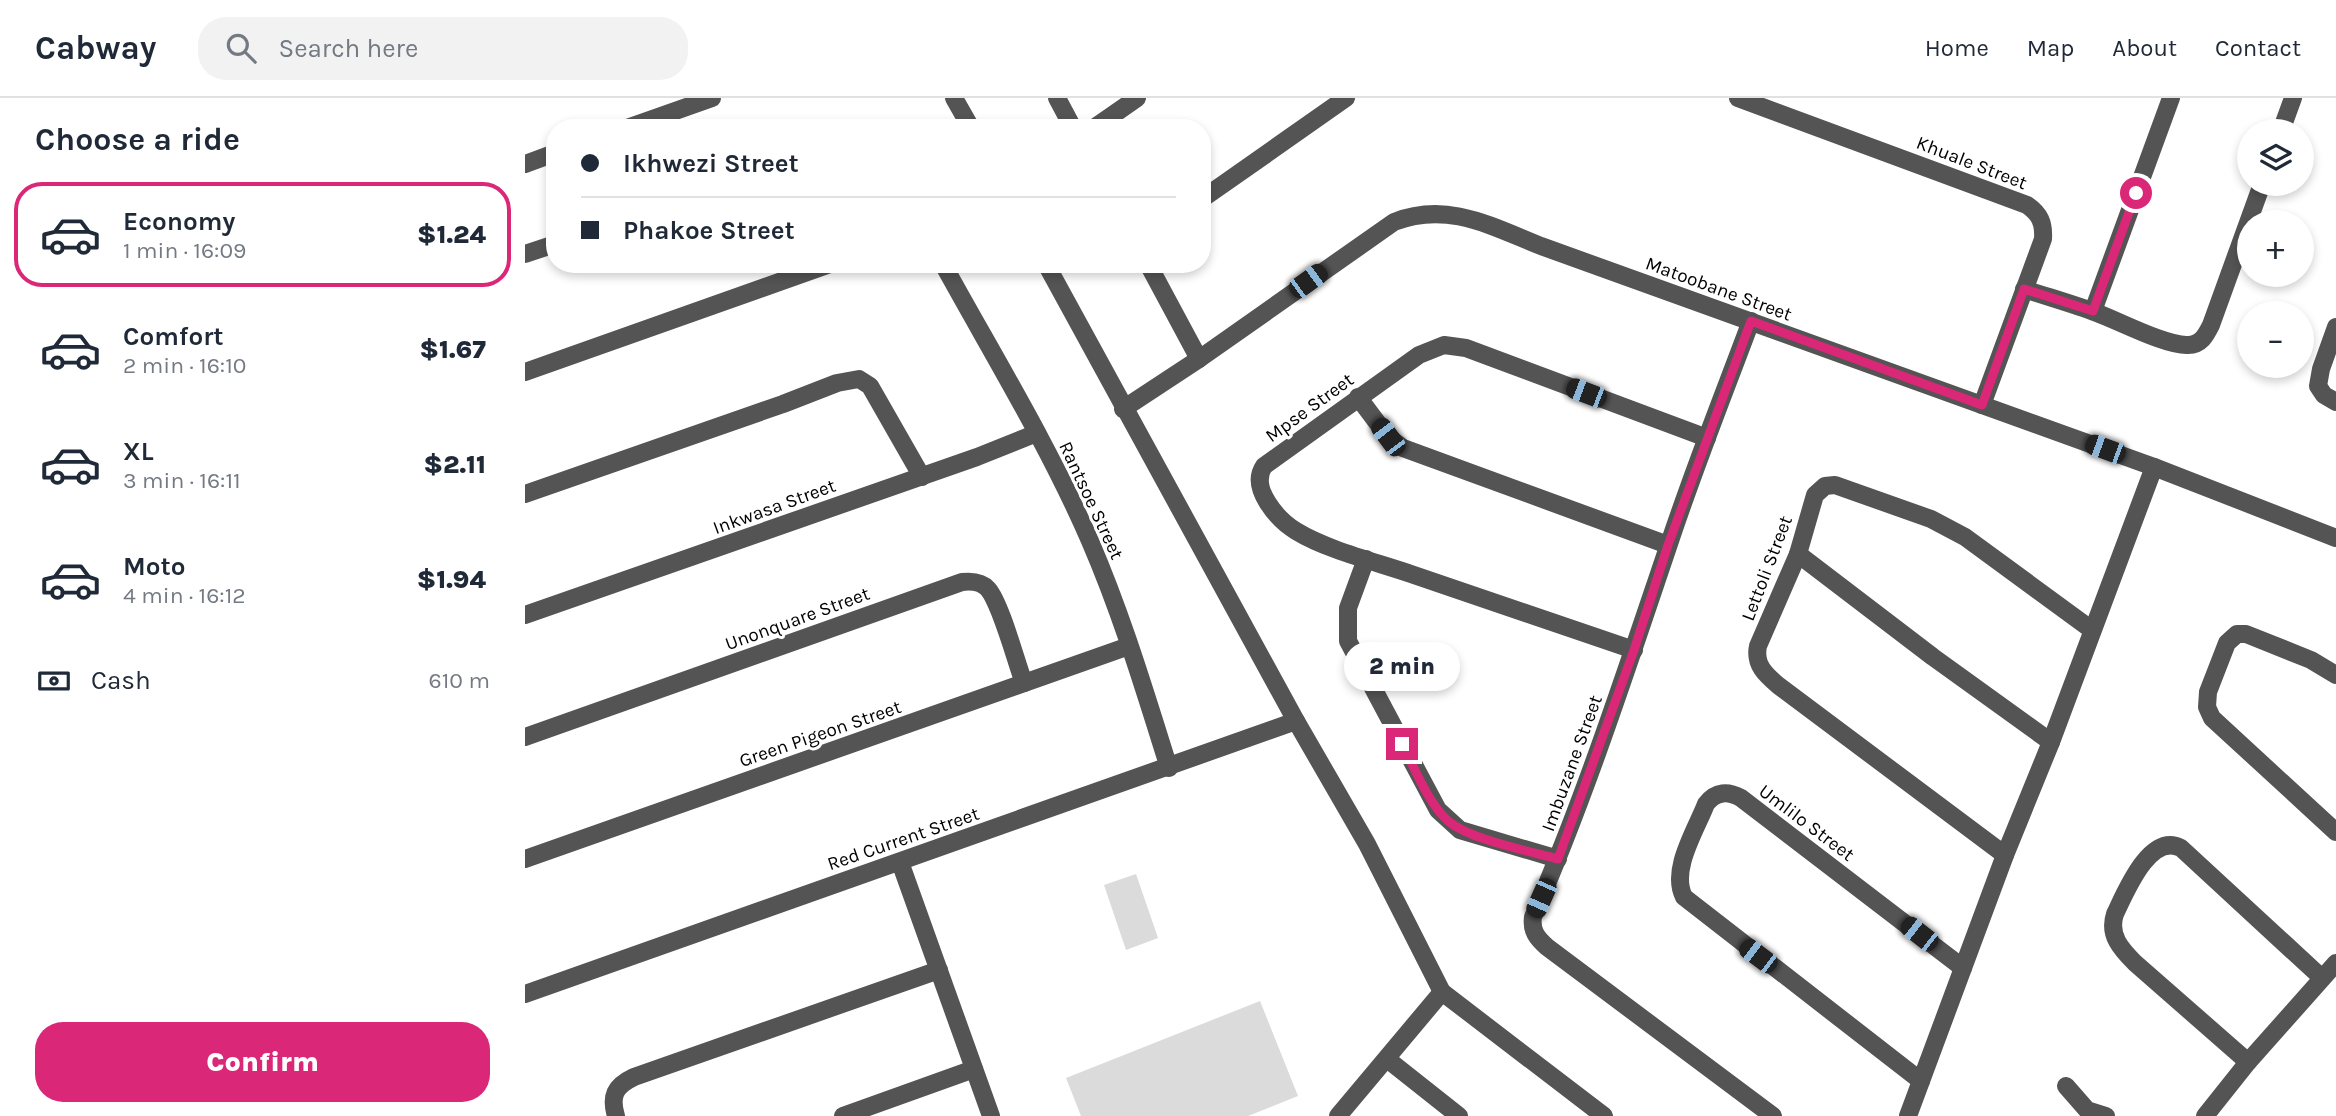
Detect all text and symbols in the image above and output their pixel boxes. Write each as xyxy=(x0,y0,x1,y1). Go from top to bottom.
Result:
search box xyxy=(198,17,688,80)
text: Cabway xyxy=(35,29,156,67)
icon: search xyxy=(222,29,260,67)
text: Search here xyxy=(278,33,418,64)
text: Home xyxy=(1925,34,1989,62)
text: Map xyxy=(2027,34,2074,62)
text: About xyxy=(2112,34,2177,62)
text: Contact xyxy=(2215,34,2301,62)
map controls xyxy=(2237,119,2314,378)
button: layers xyxy=(2237,119,2314,196)
text: Choose a ride xyxy=(35,121,240,158)
street label: Khuale Street xyxy=(1913,132,2030,194)
text: Ikhwezi Street xyxy=(623,148,799,179)
route start xyxy=(2120,177,2152,209)
icon: car xyxy=(39,203,102,266)
text: Economy xyxy=(123,206,235,237)
button: + xyxy=(2237,210,2314,287)
text: Phakoe Street xyxy=(623,215,795,246)
text: $1.24 xyxy=(417,219,486,250)
text: 1 min · 16:09 xyxy=(123,237,246,264)
street label: Matoobane Street xyxy=(1643,252,1795,326)
car xyxy=(1285,260,1332,302)
button: − xyxy=(2237,301,2314,378)
icon: car xyxy=(39,318,102,381)
text: Comfort xyxy=(123,321,224,352)
text: $1.67 xyxy=(419,334,486,365)
text: 2 min · 16:10 xyxy=(123,352,246,379)
street label: Mpse Street xyxy=(1261,368,1358,447)
car xyxy=(1563,376,1610,410)
car xyxy=(1367,414,1410,460)
car xyxy=(2082,432,2129,466)
icon: car xyxy=(39,433,102,496)
text: XL xyxy=(123,436,154,467)
street label: Rantsoe Street xyxy=(1054,438,1128,563)
text: $2.11 xyxy=(423,449,486,480)
text: 3 min · 16:11 xyxy=(123,467,241,494)
street label: Inkwasa Street xyxy=(710,475,839,539)
street label: Lettoli Street xyxy=(1737,513,1797,624)
icon: car xyxy=(39,548,102,611)
text: Moto xyxy=(123,551,185,582)
text: $1.94 xyxy=(417,564,486,595)
text: 4 min · 16:12 xyxy=(123,582,246,609)
street label: Unonquare Street xyxy=(722,583,873,655)
callout: 2 min xyxy=(1344,642,1460,692)
text: 2 min xyxy=(1369,653,1435,680)
icon: cash xyxy=(35,662,73,700)
text: Cash xyxy=(91,665,151,696)
text: 610 m xyxy=(429,667,490,694)
street label: Imbuzane Street xyxy=(1537,692,1607,834)
street label: Green Pigeon Street xyxy=(736,696,904,772)
route end xyxy=(1386,728,1418,760)
street label: Umlilo Street xyxy=(1754,780,1858,866)
street label: Red Current Street xyxy=(825,803,982,875)
car xyxy=(1523,875,1560,921)
car xyxy=(1896,913,1943,955)
car xyxy=(1735,935,1782,977)
button: Confirm xyxy=(35,1022,490,1102)

